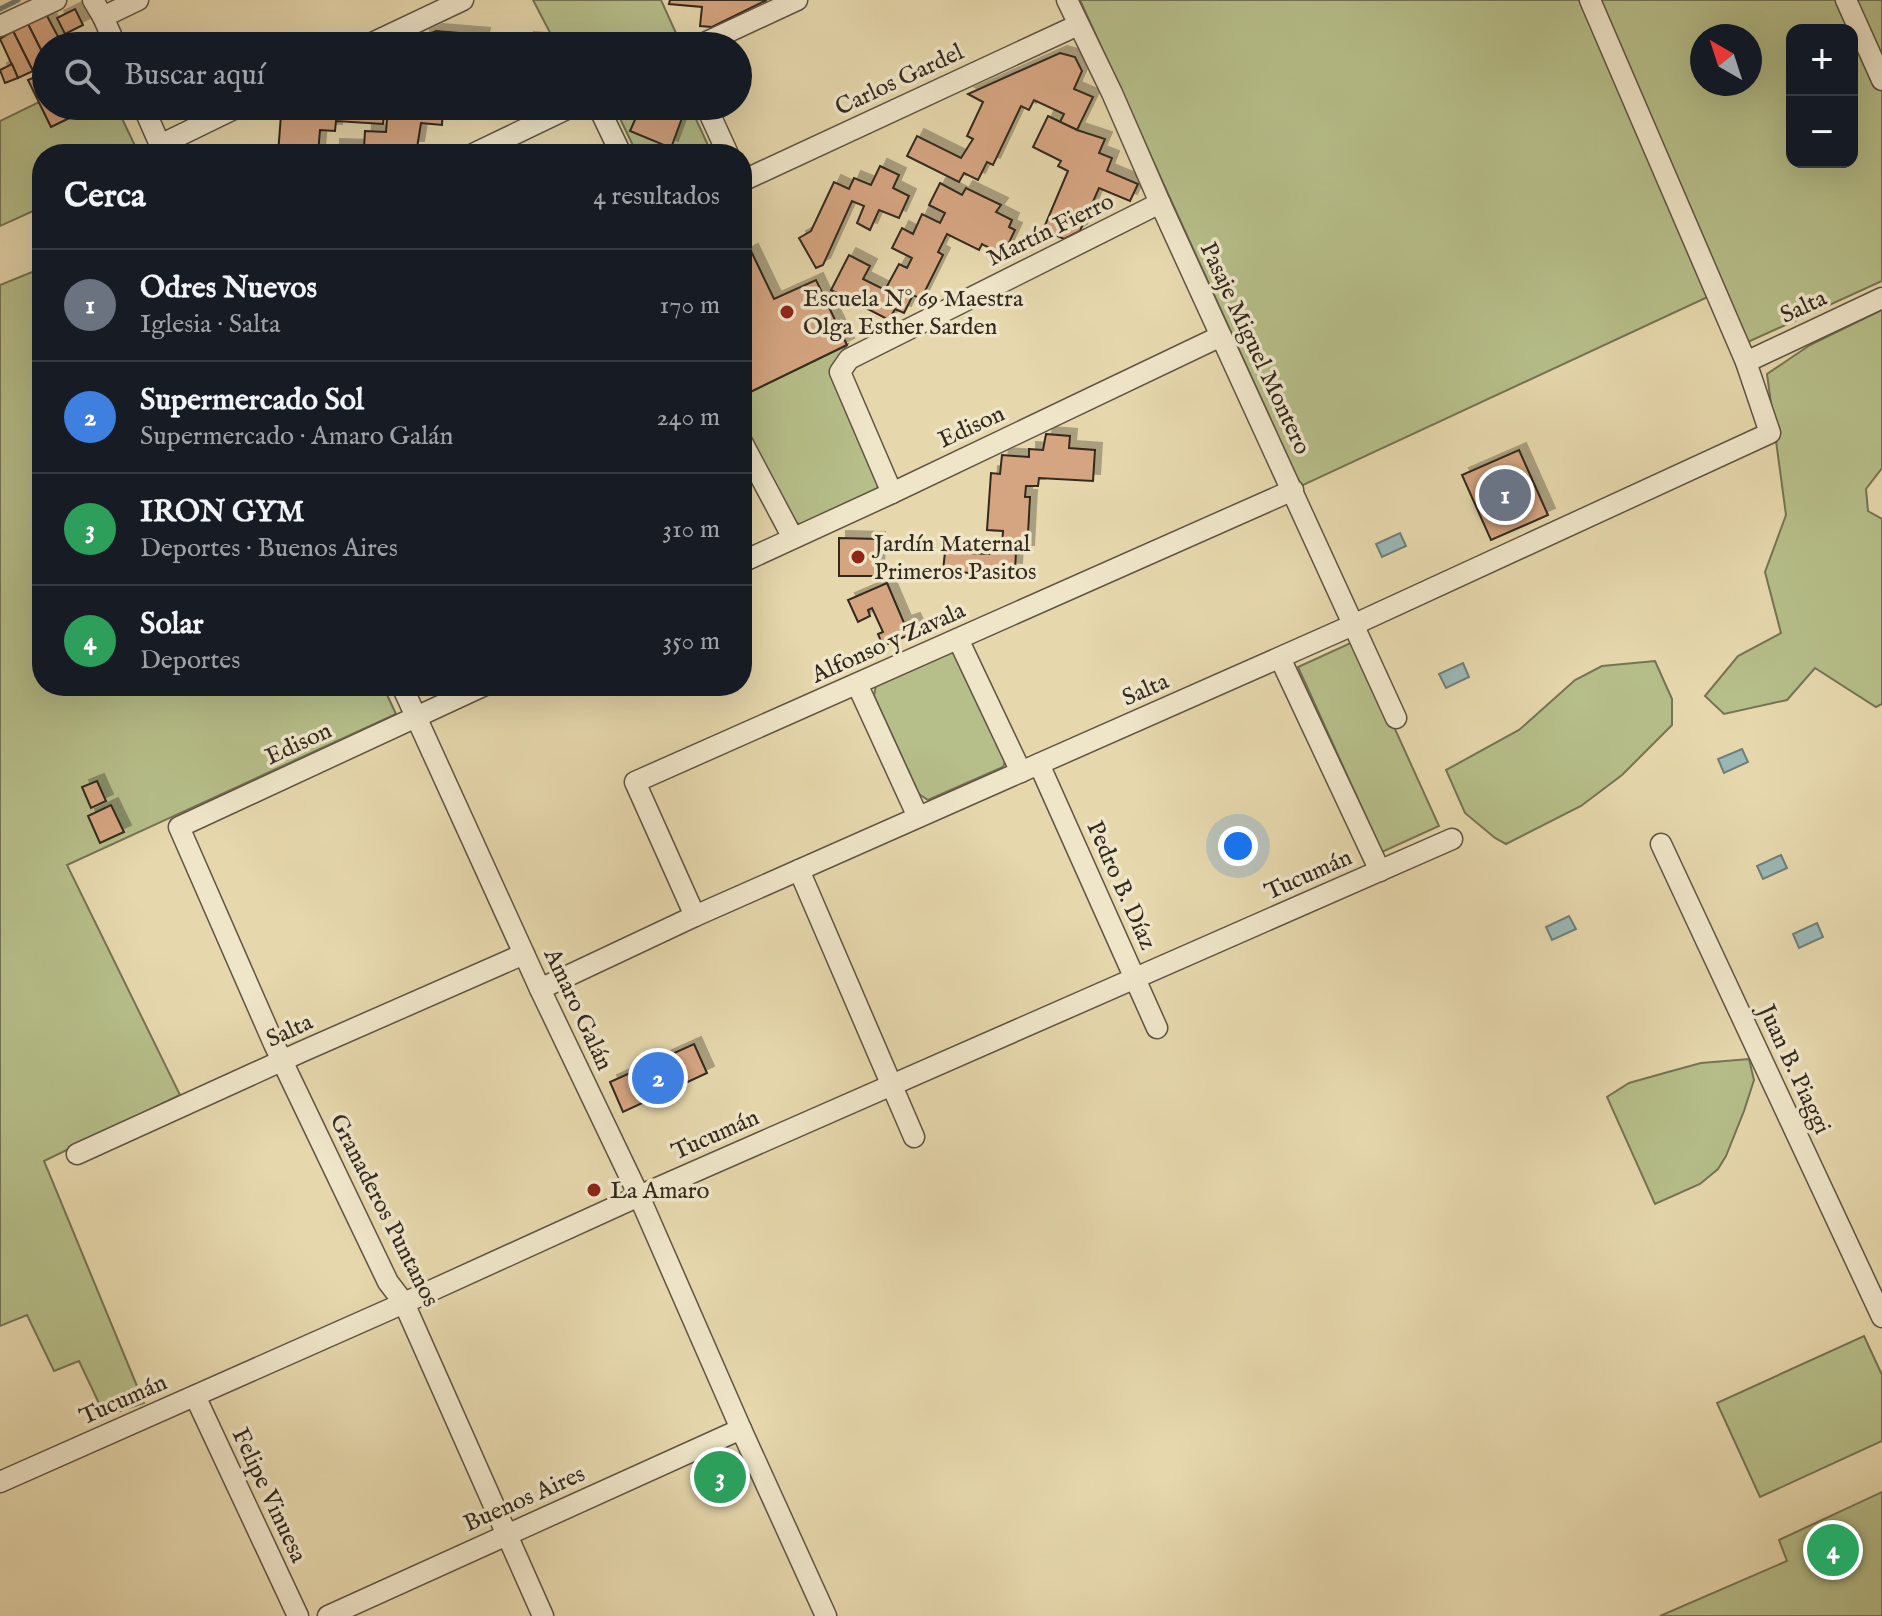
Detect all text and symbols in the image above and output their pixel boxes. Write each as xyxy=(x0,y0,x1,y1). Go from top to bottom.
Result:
north arrow xyxy=(1690,24,1762,96)
map controls xyxy=(1786,24,1858,168)
button: + xyxy=(1786,24,1858,96)
search box xyxy=(32,32,752,120)
street label: Carlos Gardel xyxy=(831,37,969,124)
icon: search xyxy=(60,54,104,98)
text: Buscar aquí xyxy=(124,57,265,95)
button: − xyxy=(1786,96,1858,168)
text: Cerca xyxy=(64,175,146,218)
text: 4 resultados xyxy=(593,180,720,213)
street label: Martín Fierro xyxy=(982,186,1119,274)
street label: Pasaje Miguel Montero xyxy=(1192,237,1318,460)
text: Odres Nuevos xyxy=(140,270,317,308)
street label: Salta xyxy=(1775,283,1832,332)
place label: Escuela N° 69 Maestra Olga Esther Sarden xyxy=(803,284,1024,343)
text: 1 xyxy=(85,289,95,322)
text: 170 m xyxy=(660,289,720,322)
marker: Escuela N° 69 Maestra Olga Esther Sarden xyxy=(778,303,796,321)
text: Iglesia · Salta xyxy=(140,308,281,341)
text: Supermercado Sol xyxy=(140,382,364,420)
street label: Edison xyxy=(933,398,1010,456)
text: 2 xyxy=(84,401,96,434)
text: 240 m xyxy=(657,401,720,434)
text: Supermercado · Amaro Galán xyxy=(140,420,453,453)
pin: 1 xyxy=(1479,465,1531,525)
text: IRON GYM xyxy=(140,494,304,532)
text: 3 xyxy=(85,513,95,546)
text: 310 m xyxy=(662,513,720,546)
place label: Jardín Maternal Primeros Pasitos xyxy=(871,529,1036,588)
text: Deportes · Buenos Aires xyxy=(140,532,398,565)
marker: Jardín Maternal Primeros Pasitos xyxy=(849,548,867,566)
street label: Alfonso y Zavala xyxy=(806,595,971,692)
text: Solar xyxy=(140,606,204,644)
text: 4 xyxy=(84,625,96,658)
text: 350 m xyxy=(662,625,720,658)
text: Deportes xyxy=(140,644,240,677)
street label: Salta xyxy=(1117,666,1174,714)
street label: Edison xyxy=(260,715,337,773)
street label: Pedro B. Díaz xyxy=(1078,816,1163,955)
your location xyxy=(1218,826,1258,866)
street label: Tucumán xyxy=(1260,842,1357,908)
street label: Amaro Galán xyxy=(535,943,620,1076)
street label: Juan B. Piaggi xyxy=(1749,997,1837,1139)
street label: Salta xyxy=(261,1007,318,1056)
pin: 2 xyxy=(632,1048,684,1108)
street label: Tucumán xyxy=(667,1102,764,1168)
street label: Granaderos Puntanos xyxy=(322,1109,446,1312)
place label: La Amaro xyxy=(610,1176,710,1207)
marker: La Amaro xyxy=(585,1181,603,1199)
street label: Tucumán xyxy=(75,1367,172,1433)
street label: Felipe Vinuesa xyxy=(224,1423,314,1569)
pin: 3 xyxy=(694,1447,746,1507)
street label: Buenos Aires xyxy=(459,1459,590,1540)
pin: 4 xyxy=(1807,1520,1859,1580)

